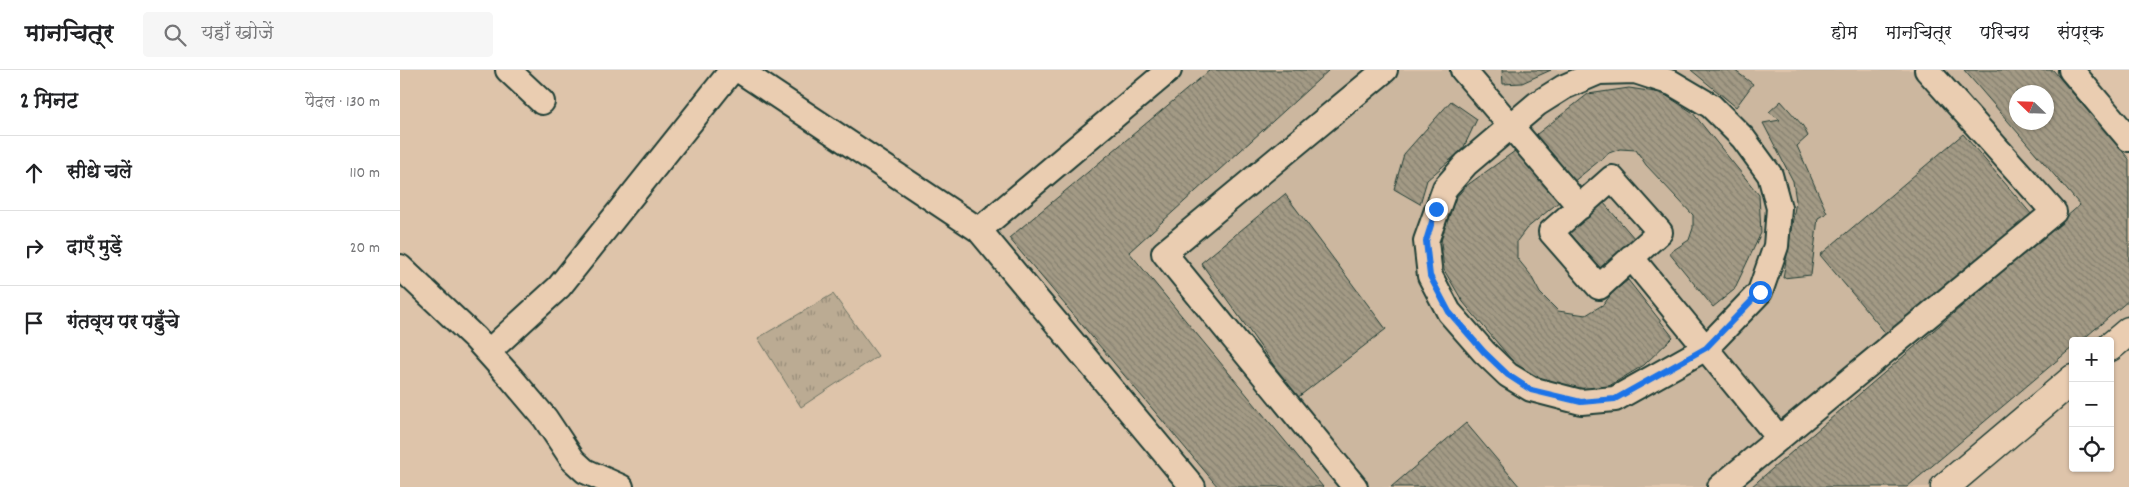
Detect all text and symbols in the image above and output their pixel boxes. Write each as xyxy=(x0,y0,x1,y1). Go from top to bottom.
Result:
search box xyxy=(143,12,493,57)
text: मानचित्र xyxy=(25,18,113,52)
icon: search xyxy=(161,21,189,49)
text: यहाँ खोजें xyxy=(201,21,273,48)
text: होम xyxy=(1831,22,1857,47)
text: मानचित्र xyxy=(1885,22,1952,47)
text: परिचय xyxy=(1980,22,2029,47)
text: संपर्क xyxy=(2057,22,2104,47)
north arrow xyxy=(2009,85,2054,130)
text: 2 मिनट xyxy=(20,88,78,118)
text: पैदल · 130 m xyxy=(305,91,380,114)
icon: ahead xyxy=(20,159,48,187)
text: सीधे चलें xyxy=(67,160,132,187)
text: 110 m xyxy=(350,162,380,185)
route end xyxy=(1425,198,1448,221)
icon: right xyxy=(20,234,48,262)
text: दाएँ मुड़ें xyxy=(67,235,122,262)
text: 20 m xyxy=(350,237,380,260)
route start xyxy=(1749,281,1772,304)
icon: arrive xyxy=(20,309,48,337)
text: गंतव्य पर पहुँचे xyxy=(67,310,179,337)
map controls xyxy=(2069,337,2114,472)
button: + xyxy=(2069,337,2114,382)
button: − xyxy=(2069,382,2114,427)
button: locate xyxy=(2069,427,2114,472)

